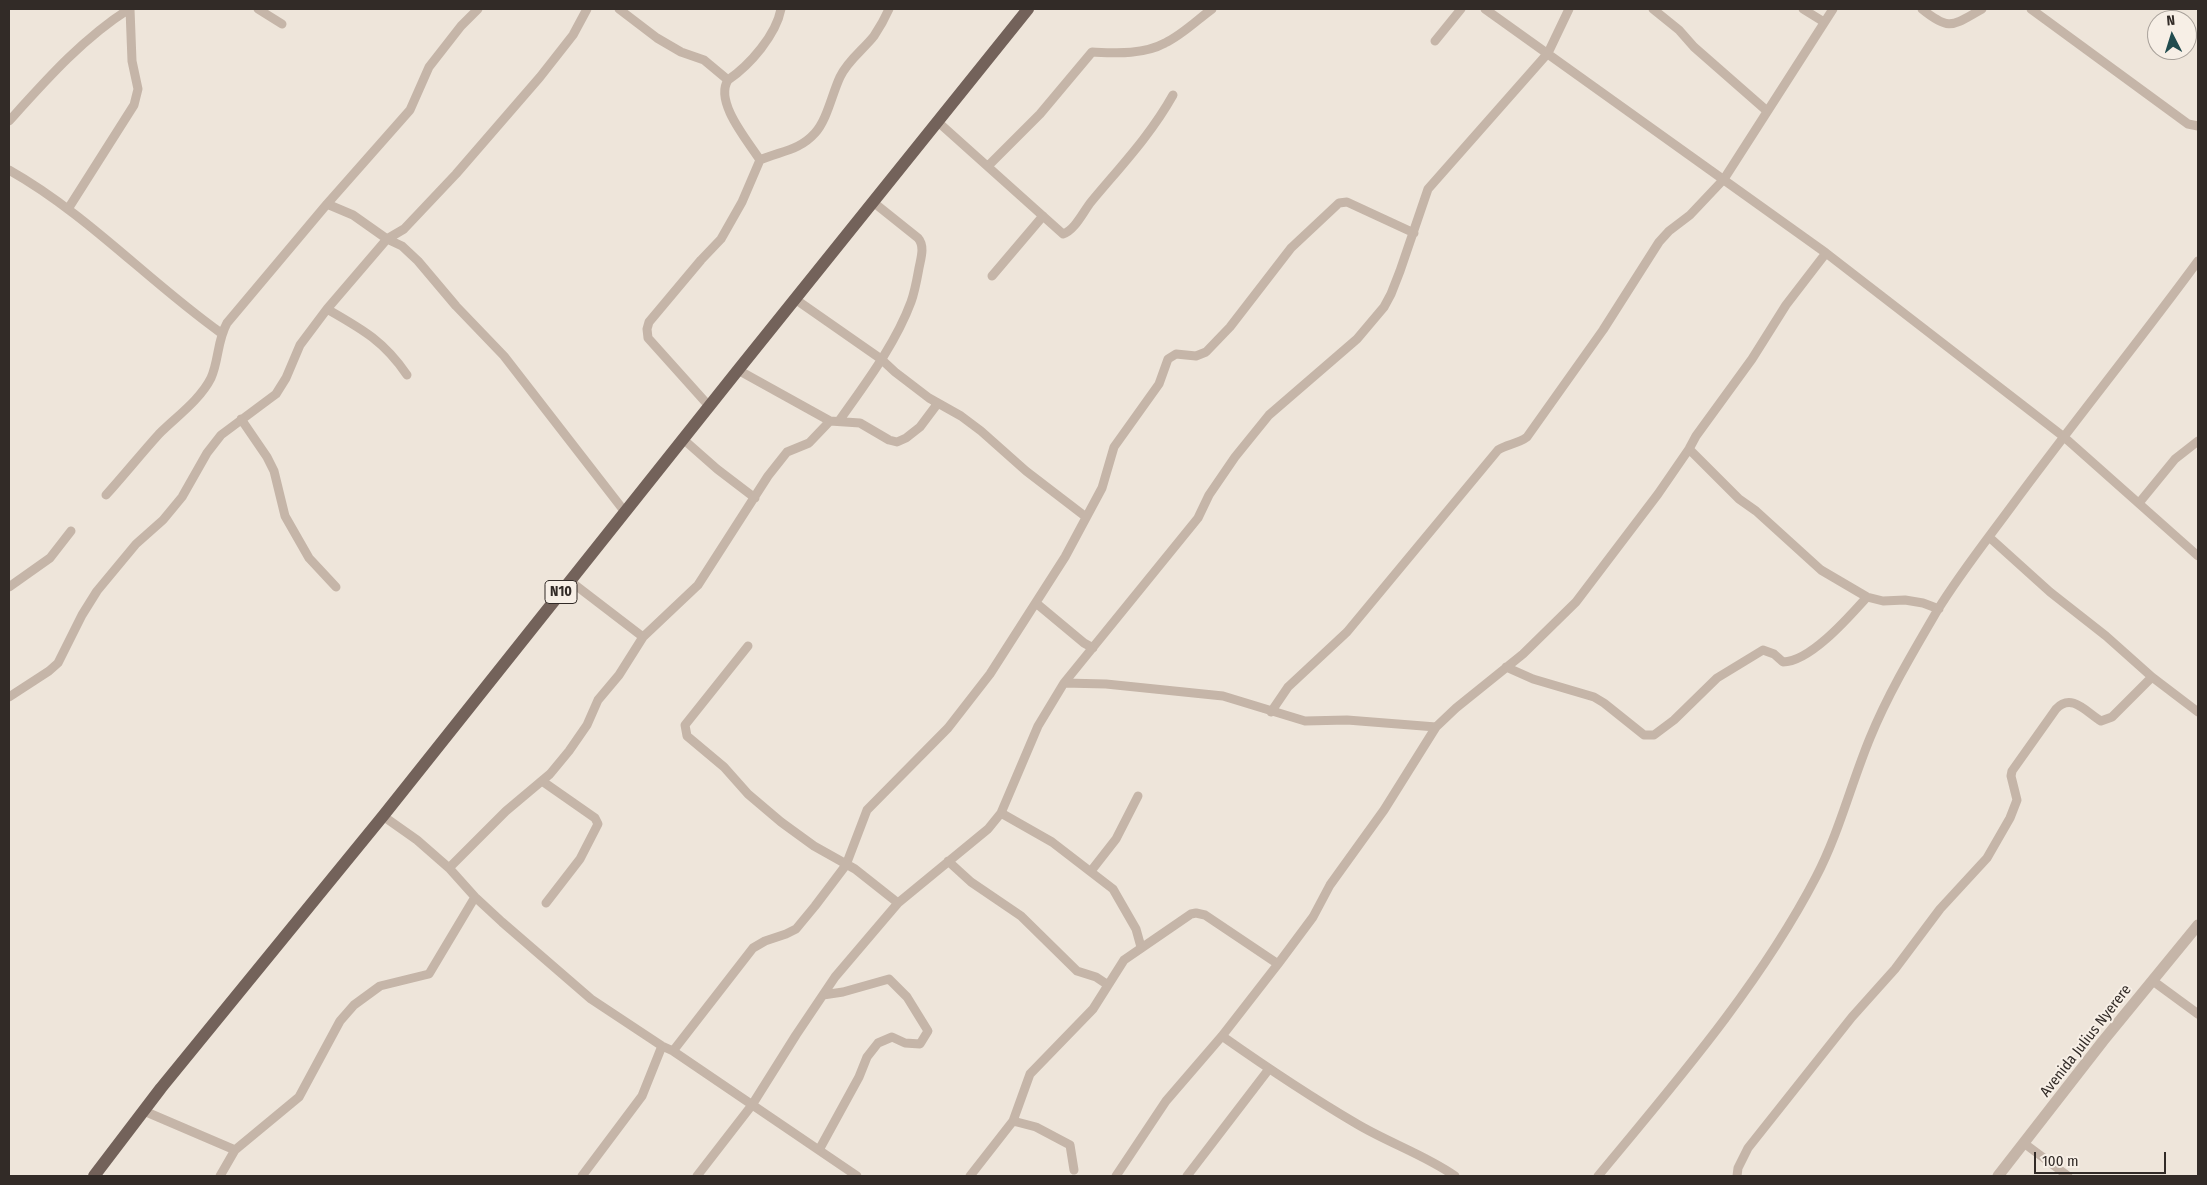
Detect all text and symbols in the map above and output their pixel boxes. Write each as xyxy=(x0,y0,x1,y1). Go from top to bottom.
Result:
north arrow xyxy=(2147,10,2197,60)
text: N xyxy=(2166,12,2176,29)
road number: N10 xyxy=(545,580,577,604)
street label: Avenida Julius Nyerere xyxy=(2037,981,2135,1101)
scale bar xyxy=(2037,1142,2170,1174)
text: 100 m xyxy=(2042,1152,2079,1170)

